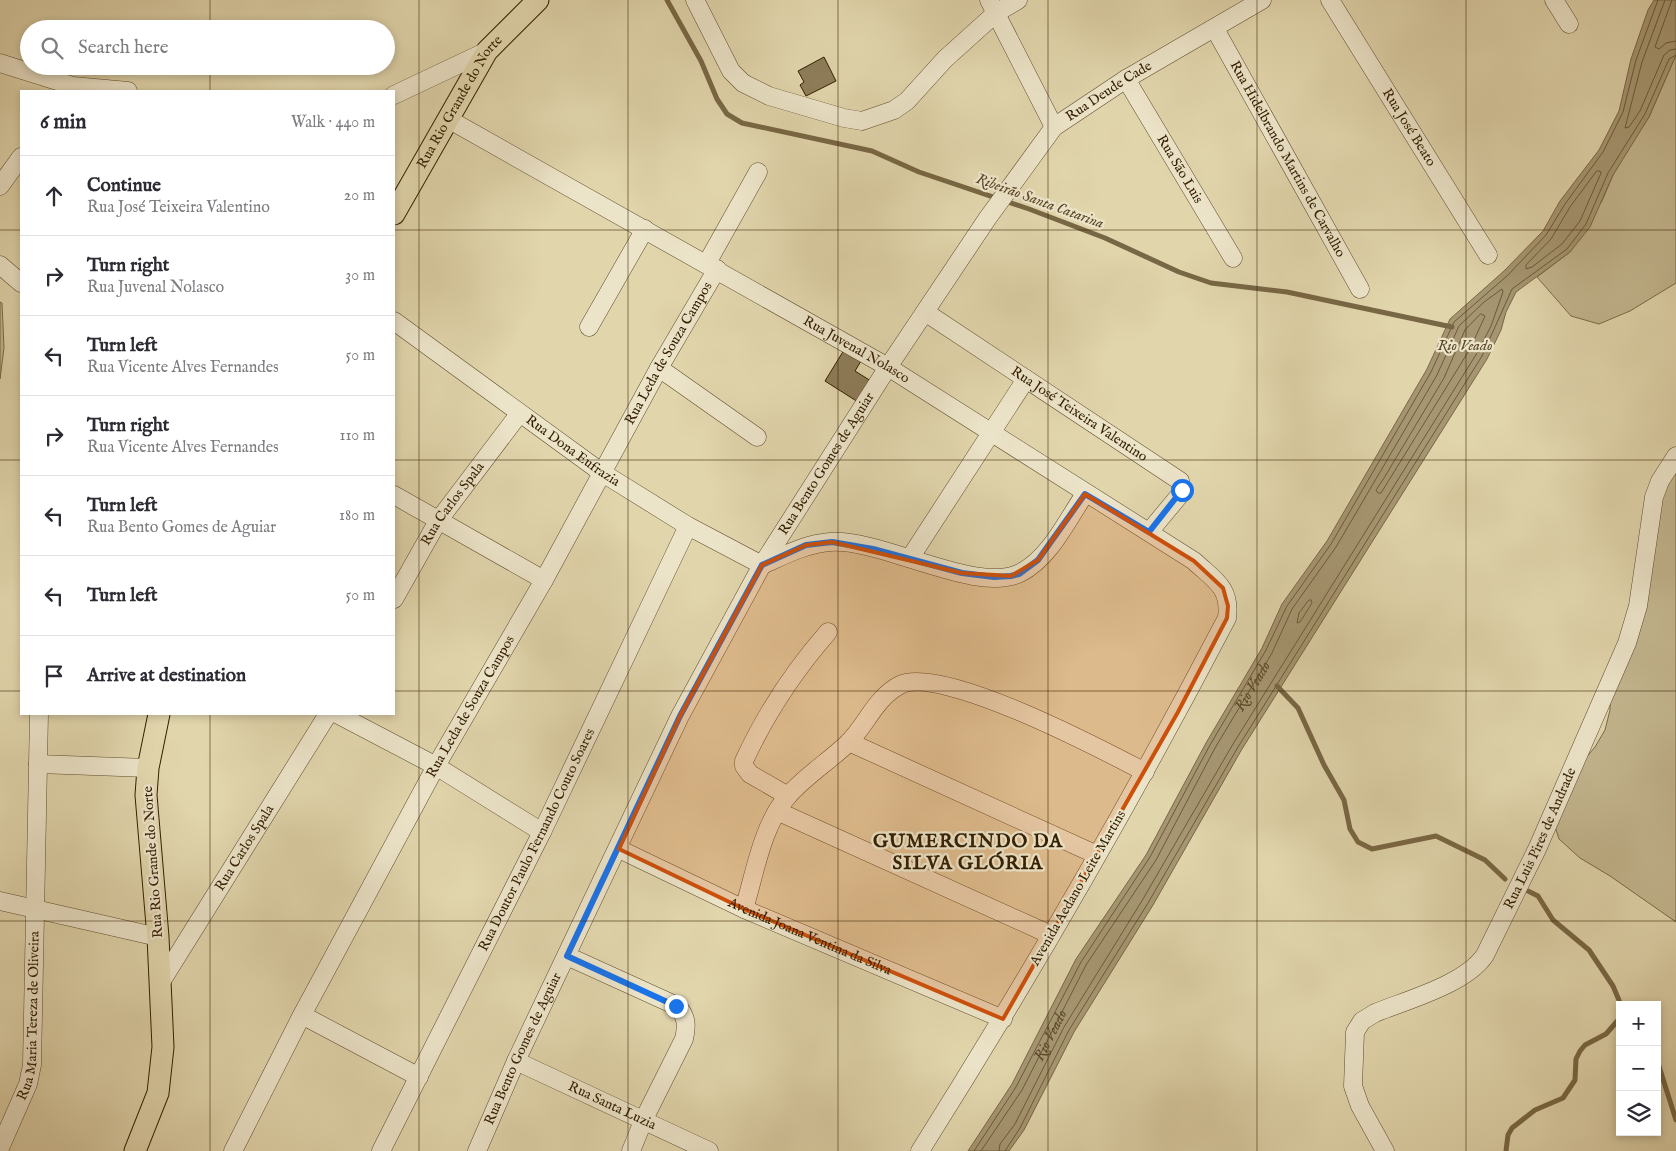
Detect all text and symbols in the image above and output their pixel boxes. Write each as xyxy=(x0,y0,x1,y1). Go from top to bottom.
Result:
search box xyxy=(20,20,395,75)
street label: Rua Rio Grande do Norte xyxy=(413,31,507,172)
icon: search xyxy=(38,34,66,62)
text: Search here xyxy=(78,36,169,60)
street label: Rua Deude Cade xyxy=(1062,57,1156,126)
street label: Rua Hidelbrando Martins de Carvalho xyxy=(1226,58,1350,261)
street label: Rua José Beato xyxy=(1378,85,1440,170)
text: 6 min xyxy=(40,109,86,136)
text: Walk · 440 m xyxy=(291,113,375,133)
street label: Rua São Luis xyxy=(1152,132,1207,207)
water label: Ribeirão Santa Catarina xyxy=(974,169,1107,233)
text: Continue xyxy=(87,174,161,198)
icon: ahead xyxy=(40,182,68,210)
text: 20 m xyxy=(344,186,375,206)
text: Rua José Teixeira Valentino xyxy=(87,198,270,218)
text: Turn right xyxy=(87,254,169,278)
icon: right xyxy=(40,262,68,290)
text: 30 m xyxy=(345,266,375,286)
text: Rua Juvenal Nolasco xyxy=(87,278,224,298)
street label: Rua Leda de Souza Campos xyxy=(621,279,716,428)
street label: Rua Juvenal Nolasco xyxy=(800,312,913,388)
text: Turn left xyxy=(87,334,158,358)
water label: Rio Veado xyxy=(1437,336,1493,355)
icon: left xyxy=(40,342,68,370)
text: 50 m xyxy=(346,346,375,366)
text: Rua Vicente Alves Fernandes xyxy=(87,358,279,378)
street label: Rua José Teixeira Valentino xyxy=(1007,362,1151,466)
street label: Rua Bento Gomes de Aguiar xyxy=(774,389,879,538)
street label: Rua Dona Eufrazia xyxy=(522,411,624,491)
text: Turn right xyxy=(87,414,169,438)
icon: right xyxy=(40,422,68,450)
text: 110 m xyxy=(339,426,375,446)
text: Rua Vicente Alves Fernandes xyxy=(87,438,279,458)
street label: Rua Carlos Spala xyxy=(417,458,489,549)
route start xyxy=(1171,479,1194,502)
text: Turn left xyxy=(87,494,158,518)
icon: left xyxy=(40,502,68,530)
text: 180 m xyxy=(339,506,375,526)
text: Rua Bento Gomes de Aguiar xyxy=(87,518,276,538)
icon: left xyxy=(40,582,68,610)
text: Turn left xyxy=(87,584,158,608)
text: 50 m xyxy=(346,586,375,606)
street label: Rua Leda de Souza Campos xyxy=(422,632,519,781)
water label: Rio Veado xyxy=(1230,657,1275,715)
icon: arrive xyxy=(40,662,68,690)
text: Arrive at destination xyxy=(87,664,246,688)
street label: Rua Doutor Paulo Fernando Couto Soares xyxy=(474,725,599,954)
street label: Rua Luis Pires de Andrade xyxy=(1500,764,1581,912)
street label: Rua Rio Grande do Norte xyxy=(139,785,167,939)
street label: Rua Carlos Spala xyxy=(211,801,279,894)
street label: Avenida Aedano Leite Martins xyxy=(1026,807,1130,970)
district label: GUMERCINDO DA SILVA GLÓRIA xyxy=(873,830,1063,876)
street label: Avenida Joana Ventina da Silva xyxy=(724,893,895,980)
street label: Rua Maria Tereza de Oliveira xyxy=(13,930,44,1103)
street label: Rua Bento Gomes de Aguiar xyxy=(480,970,566,1128)
route end xyxy=(665,995,688,1018)
map controls xyxy=(1616,1001,1661,1136)
button: + xyxy=(1616,1001,1661,1046)
water label: Rio Veado xyxy=(1029,1006,1071,1064)
button: − xyxy=(1616,1046,1661,1091)
street label: Rua Santa Luzia xyxy=(565,1078,660,1134)
button: layers xyxy=(1616,1091,1661,1136)

